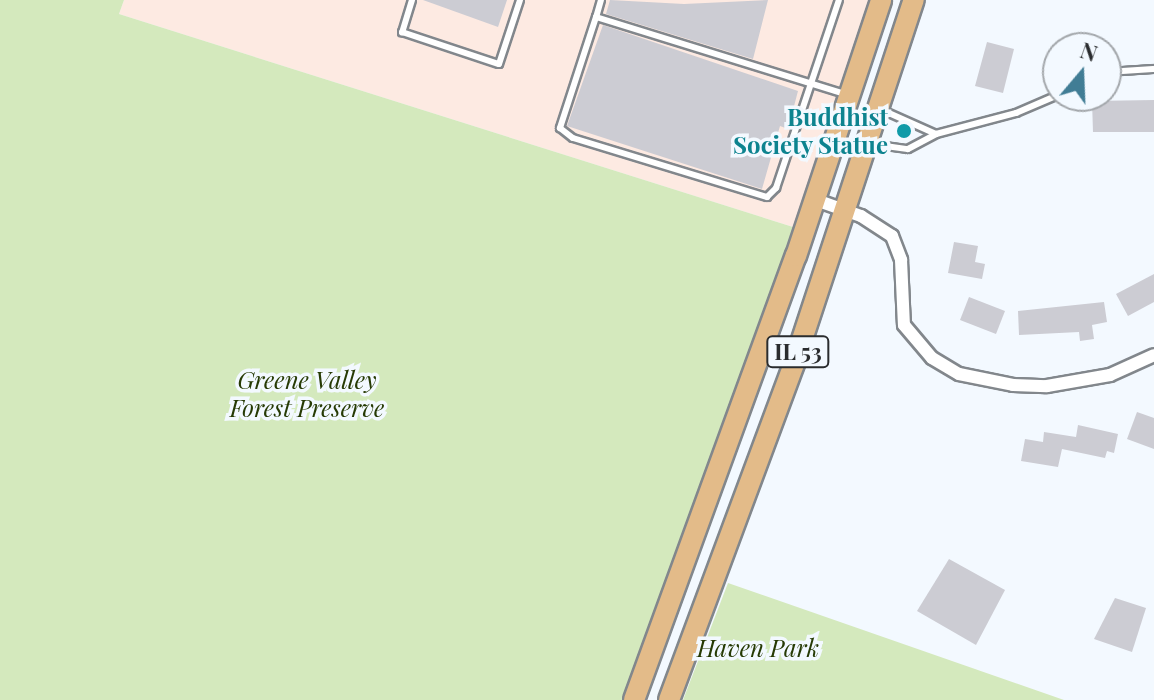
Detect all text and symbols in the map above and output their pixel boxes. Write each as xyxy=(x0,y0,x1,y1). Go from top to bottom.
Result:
north arrow xyxy=(1042,32,1122,112)
text: N xyxy=(1077,34,1102,68)
place label: Buddhist Society Statue xyxy=(732,103,888,159)
marker: Buddhist Society Statue xyxy=(895,122,913,140)
road number: IL 53 xyxy=(766,334,830,370)
park label: Greene Valley Forest Preserve xyxy=(230,366,384,422)
park label: Haven Park xyxy=(697,634,819,662)

